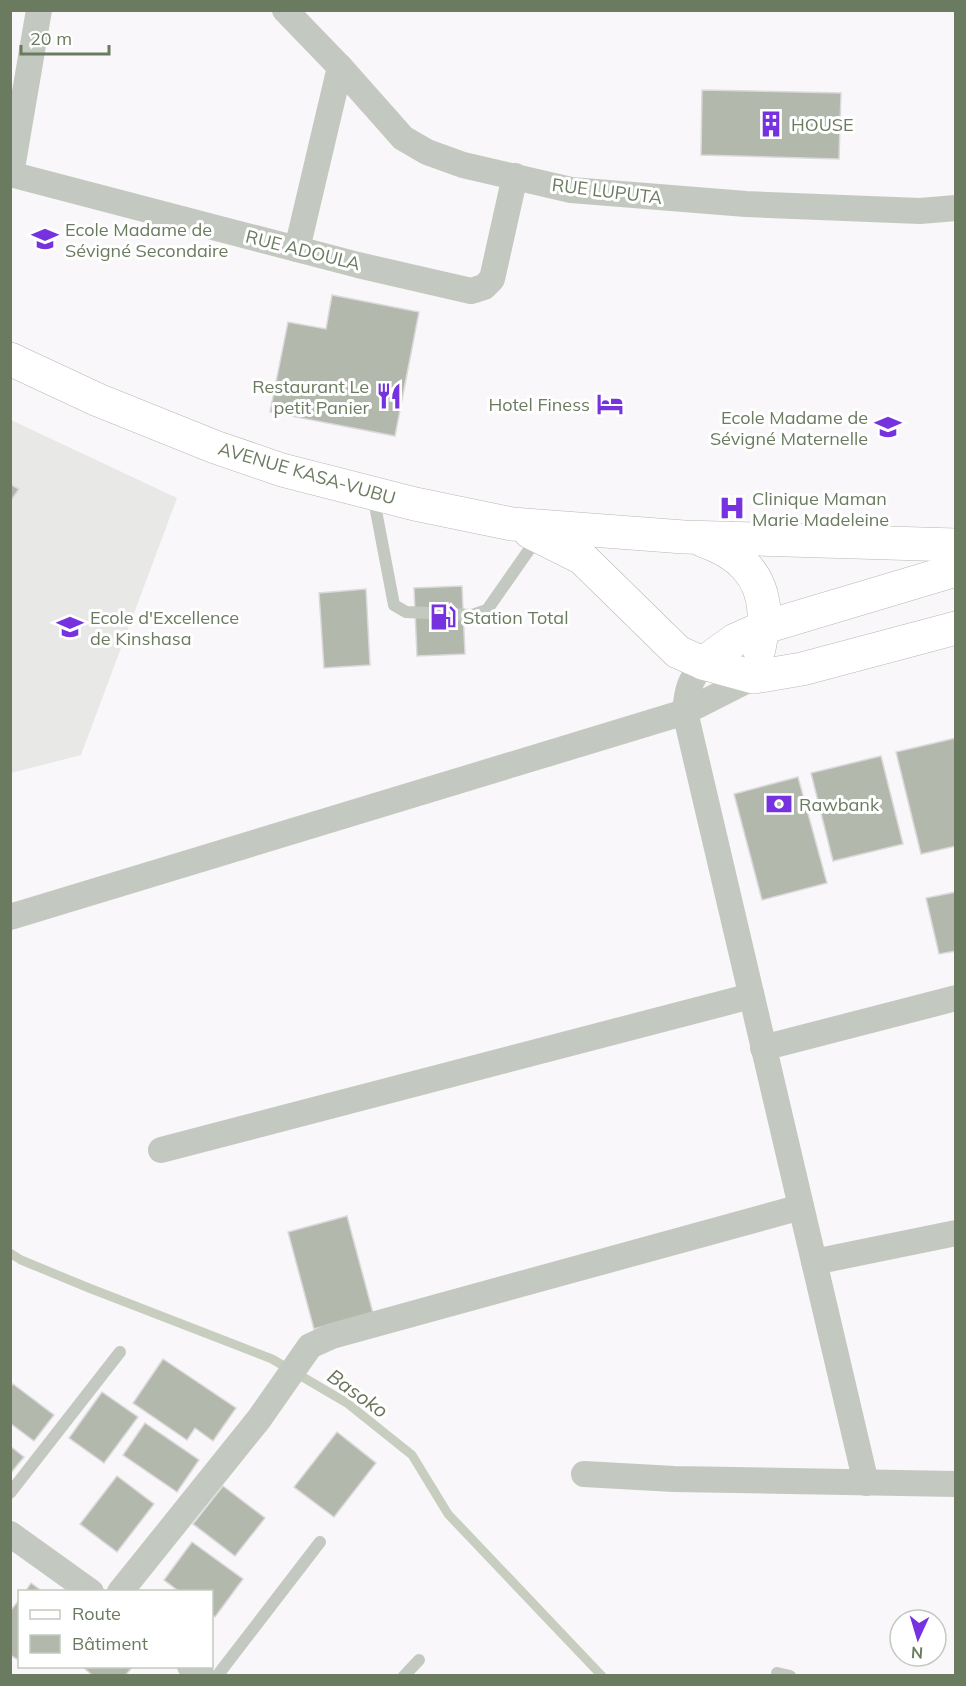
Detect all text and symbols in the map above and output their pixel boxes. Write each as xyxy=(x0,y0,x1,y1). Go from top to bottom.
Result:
scale bar xyxy=(21,18,110,56)
text: 20 m xyxy=(30,27,72,50)
building icon: HOUSE xyxy=(756,109,786,139)
place label: HOUSE xyxy=(791,113,854,136)
street label: RUE LUPUTA xyxy=(551,173,663,209)
place label: Ecole Madame de Sévigné Secondaire xyxy=(65,218,228,262)
school or university icon: Ecole Madame de Sévigné Secondaire xyxy=(30,224,60,254)
street label: RUE ADOULA xyxy=(243,225,363,275)
place label: Restaurant Le petit Panier xyxy=(252,375,369,419)
restaurant icon: Restaurant Le petit Panier xyxy=(374,381,404,411)
hotel icon: Hotel Finess xyxy=(595,389,625,419)
place label: Hotel Finess xyxy=(488,393,590,416)
place label: Ecole Madame de Sévigné Maternelle xyxy=(710,406,868,450)
school or university icon: Ecole Madame de Sévigné Maternelle xyxy=(873,412,903,442)
street label: AVENUE KASA-VUBU xyxy=(216,437,398,509)
place label: Clinique Maman Marie Madeleine xyxy=(752,487,889,531)
hospital icon: Clinique Maman Marie Madeleine xyxy=(717,493,747,523)
fuel station icon: Station Total xyxy=(428,602,458,632)
place label: Ecole d'Excellence de Kinshasa xyxy=(90,606,239,650)
place label: Station Total xyxy=(463,606,568,629)
school or university icon: Ecole d'Excellence de Kinshasa xyxy=(55,612,85,642)
bank icon: Rawbank xyxy=(764,789,794,819)
place label: Rawbank xyxy=(799,793,880,816)
water label: Basoko xyxy=(323,1363,393,1423)
legend xyxy=(18,1590,213,1668)
text: Route xyxy=(72,1602,121,1625)
north arrow xyxy=(888,1608,948,1668)
text: Bâtiment xyxy=(72,1632,148,1655)
text: N xyxy=(910,1643,924,1663)

